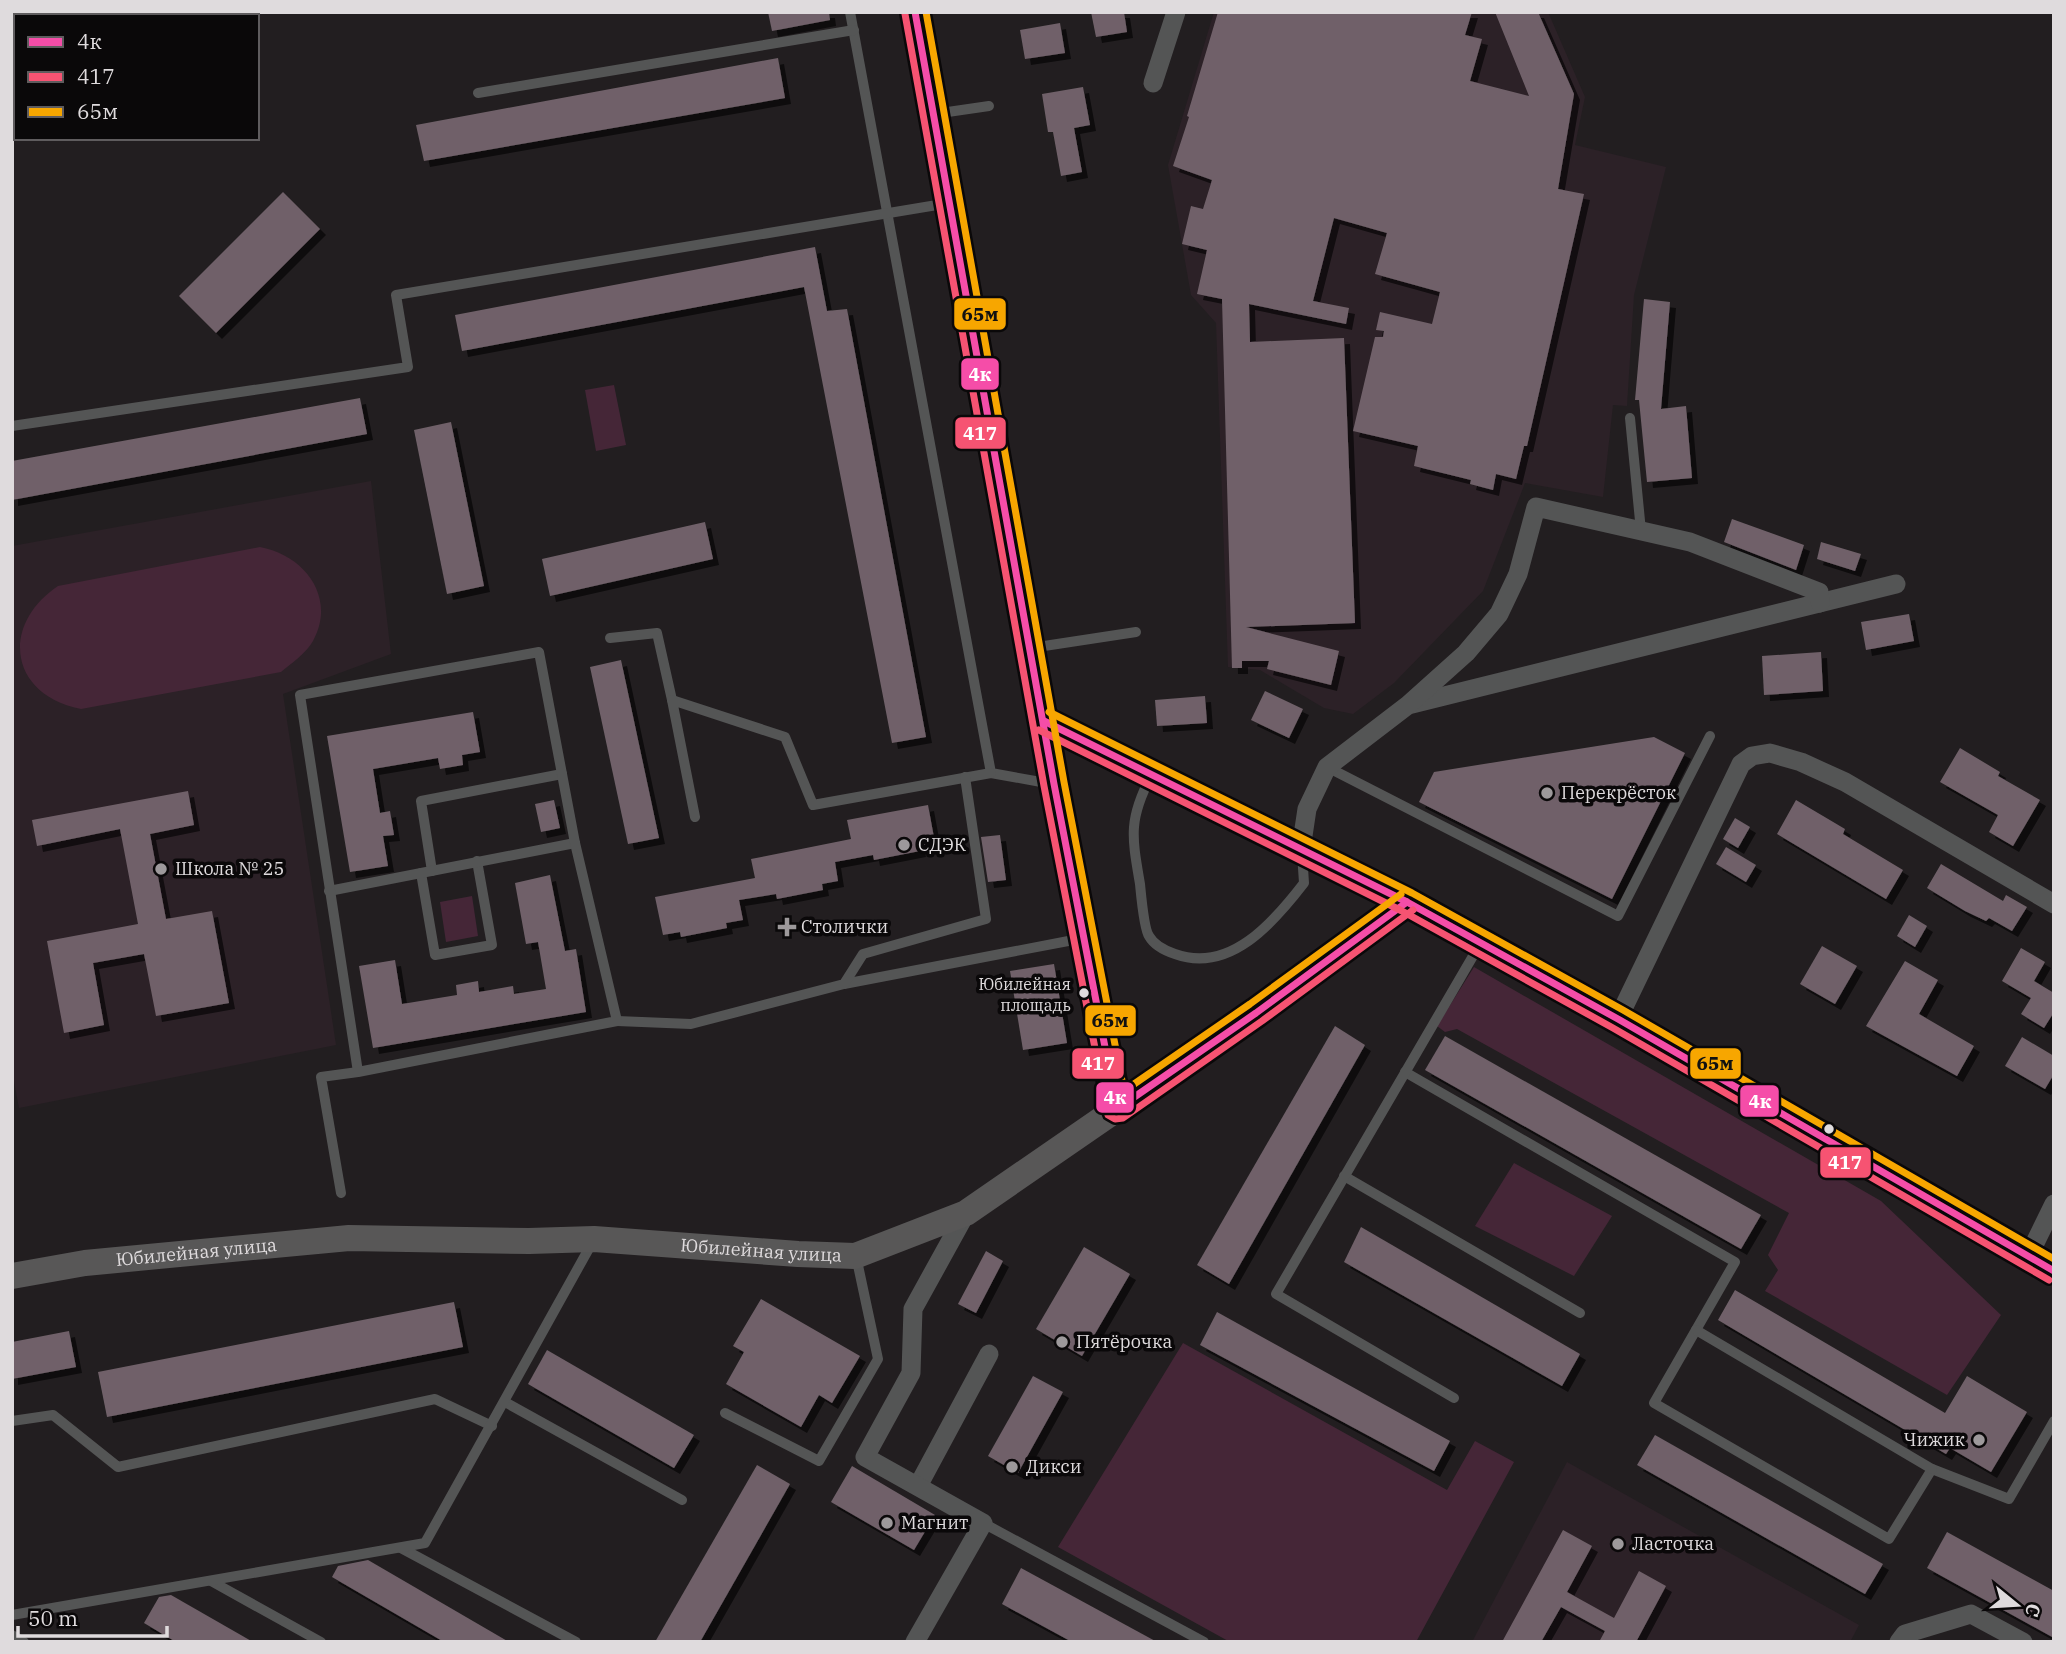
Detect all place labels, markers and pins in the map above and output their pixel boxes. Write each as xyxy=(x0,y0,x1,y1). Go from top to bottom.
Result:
place label: Перекрёсток xyxy=(1561,781,1677,804)
marker: Перекрёсток xyxy=(1539,785,1555,801)
place label: СДЭК xyxy=(918,833,967,856)
marker: СДЭК xyxy=(896,837,912,853)
place label: Школа № 25 xyxy=(175,857,284,880)
marker: Школа № 25 xyxy=(153,861,169,877)
place label: Столички xyxy=(801,915,888,938)
marker: Столички xyxy=(779,919,795,935)
place label: Юбилейная площадь xyxy=(979,974,1071,1015)
marker: Юбилейная площадь xyxy=(1077,986,1091,1000)
unlabelled marker xyxy=(1822,1122,1836,1136)
place label: Пятёрочка xyxy=(1076,1330,1172,1353)
marker: Пятёрочка xyxy=(1054,1334,1070,1350)
place label: Чижик xyxy=(1903,1428,1966,1451)
marker: Чижик xyxy=(1971,1432,1987,1448)
place label: Дикси xyxy=(1026,1455,1082,1478)
marker: Дикси xyxy=(1004,1459,1020,1475)
place label: Магнит xyxy=(901,1511,968,1534)
marker: Магнит xyxy=(879,1515,895,1531)
place label: Ласточка xyxy=(1632,1532,1714,1555)
marker: Ласточка xyxy=(1610,1536,1626,1552)

